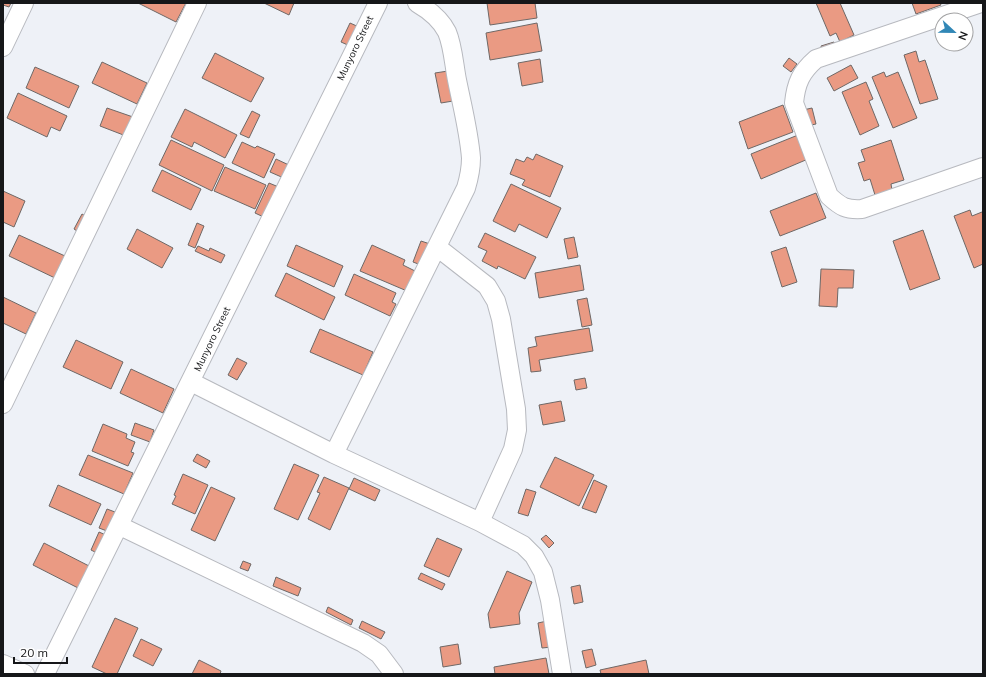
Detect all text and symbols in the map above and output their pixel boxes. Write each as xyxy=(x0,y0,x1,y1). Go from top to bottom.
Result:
north arrow xyxy=(934,12,974,52)
street label: Munyoro Street xyxy=(334,13,377,83)
text: N xyxy=(955,29,971,42)
street label: Munyoro Street xyxy=(191,304,234,374)
scale bar xyxy=(14,639,67,665)
text: 20 m xyxy=(20,645,48,660)

